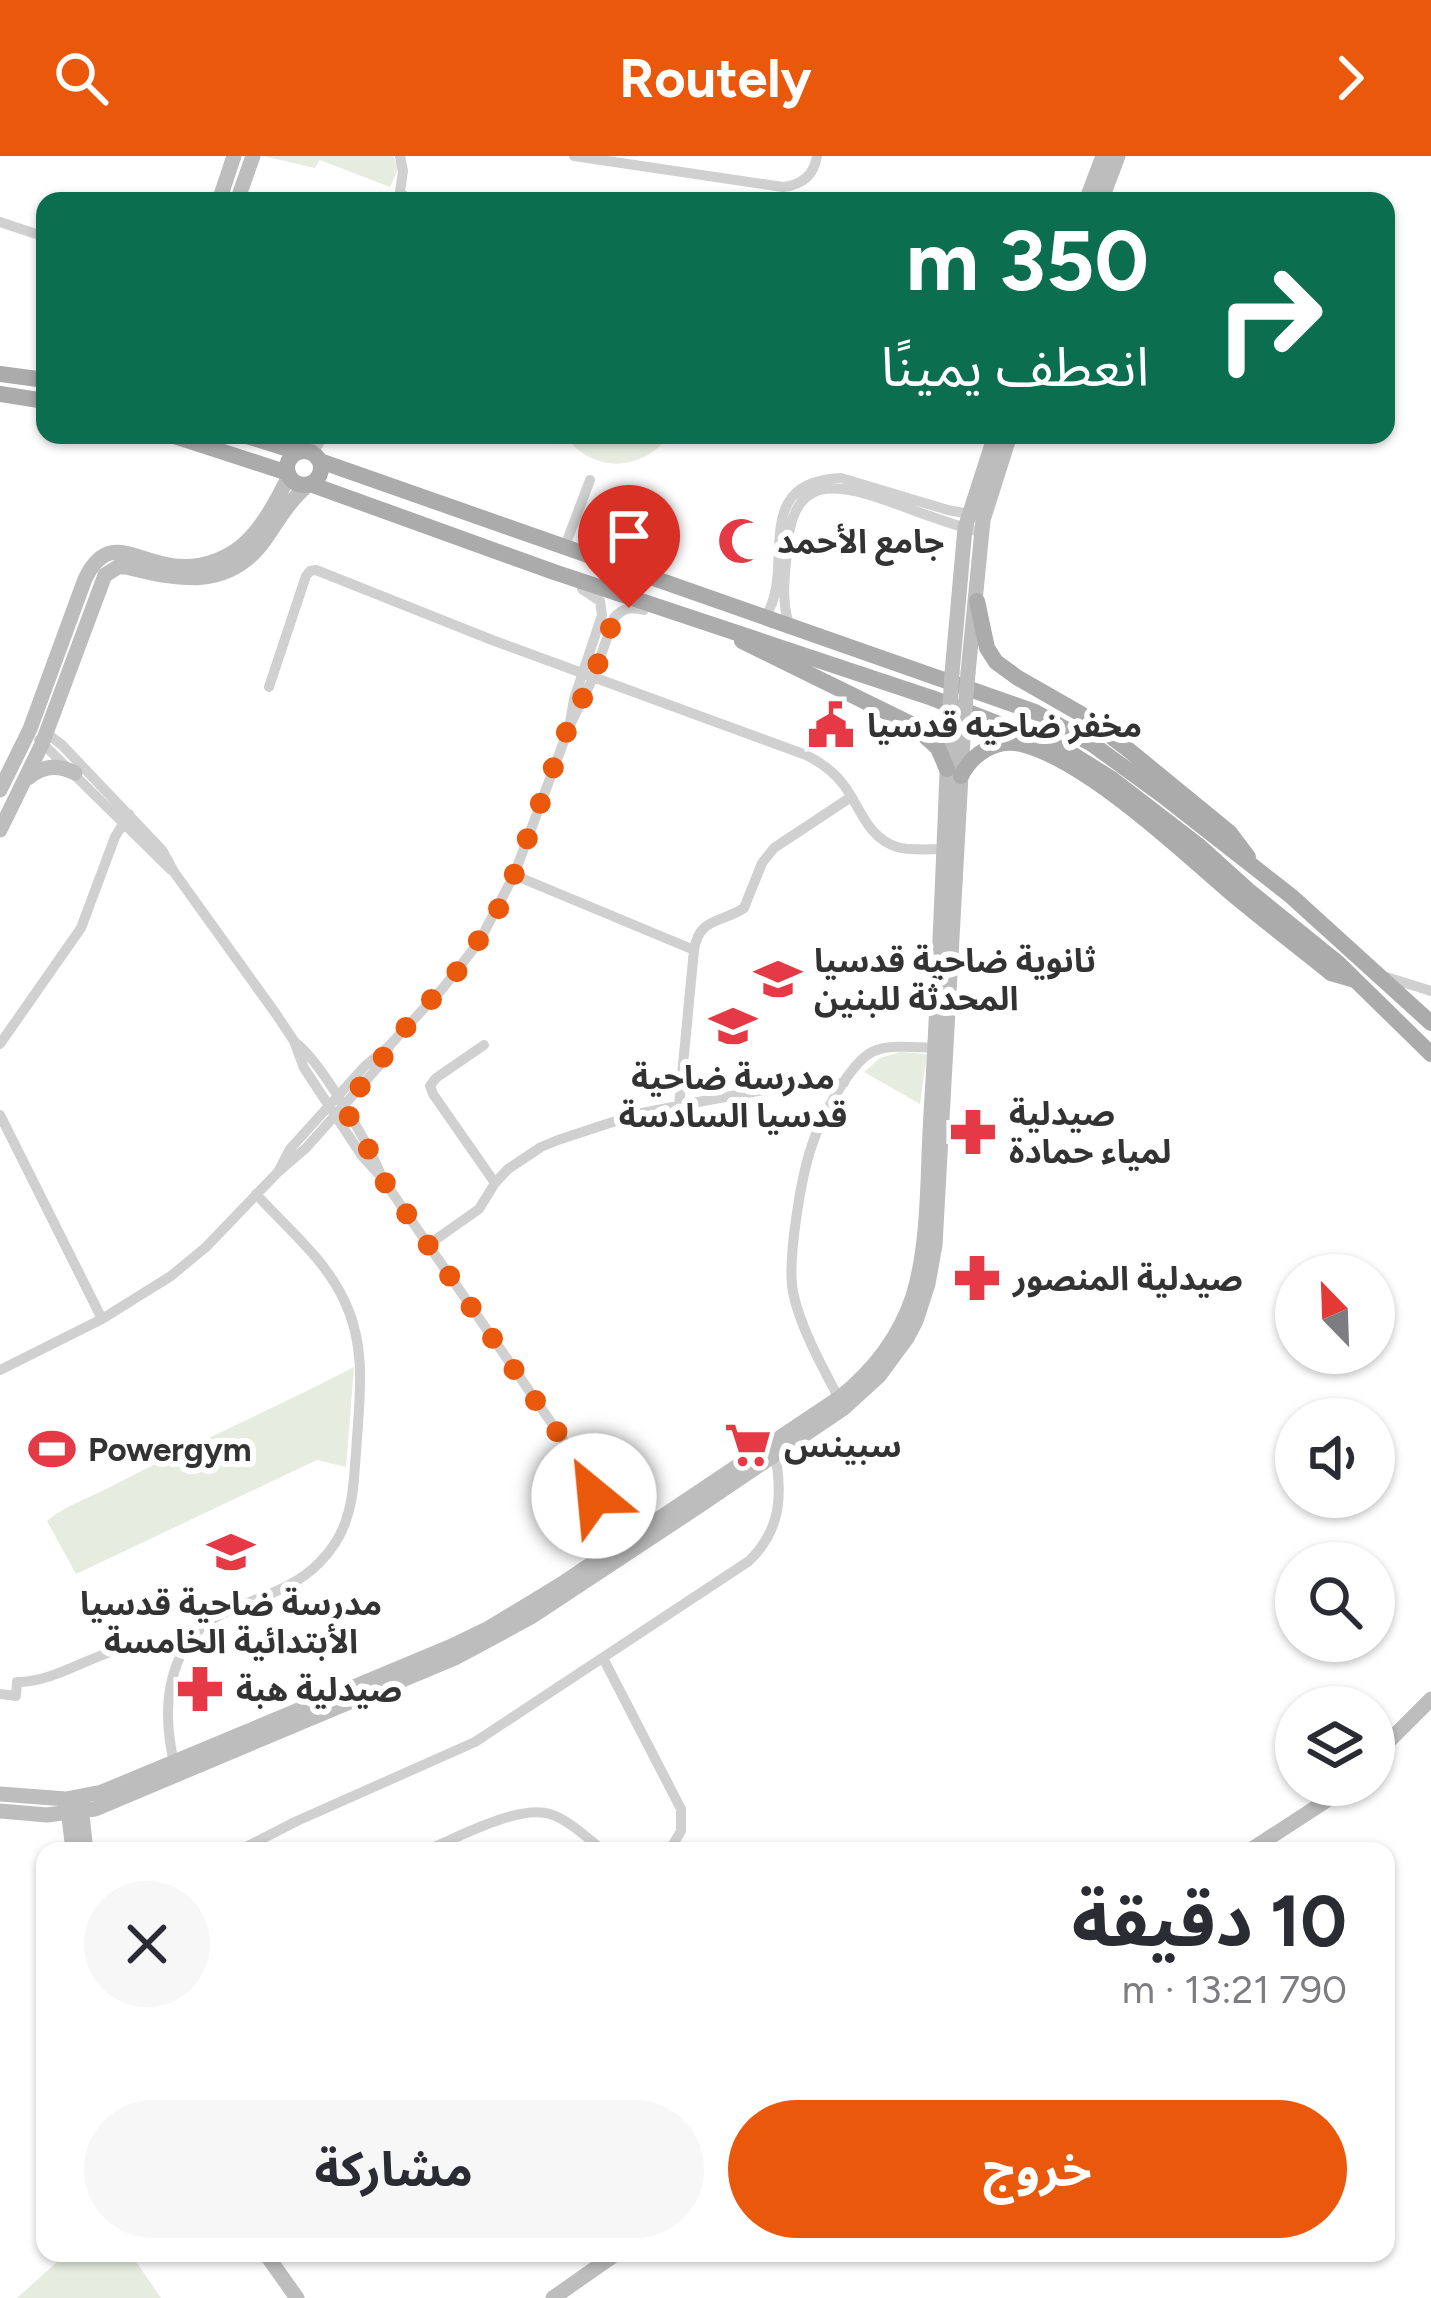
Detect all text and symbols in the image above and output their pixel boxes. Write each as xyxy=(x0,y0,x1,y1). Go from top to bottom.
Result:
icon: search xyxy=(48,45,114,111)
icon: forward xyxy=(1317,45,1383,111)
text: Routely xyxy=(619,46,812,111)
text: 350 m xyxy=(906,210,1149,311)
icon: right xyxy=(1191,240,1347,396)
text: انعطف يمينًا xyxy=(881,335,1149,400)
pin xyxy=(578,485,680,608)
icon: arrive xyxy=(596,503,662,569)
mosque icon: جامع الأحمد xyxy=(716,516,766,566)
place label: جامع الأحمد xyxy=(777,522,944,566)
public building icon: مخفر ضاحيه قدسيا xyxy=(806,700,856,750)
place label: مخفر ضاحيه قدسيا xyxy=(867,706,1142,745)
place label: ثانوية ضاحية قدسيا المحدثة للبنين xyxy=(814,941,1096,1018)
school or university icon: ثانوية ضاحية قدسيا المحدثة للبنين xyxy=(753,954,803,1004)
school or university icon: مدرسة ضاحية قدسيا السادسة xyxy=(708,1001,758,1051)
place label: مدرسة ضاحية قدسيا السادسة xyxy=(619,1058,847,1135)
place label: صيدلية لمياء حمادة xyxy=(1009,1094,1171,1171)
pharmacy icon: صيدلية لمياء حمادة xyxy=(948,1107,998,1157)
pharmacy icon: صيدلية المنصور xyxy=(952,1253,1002,1303)
north arrow xyxy=(1275,1254,1395,1374)
map controls xyxy=(1275,1254,1395,1806)
place label: صيدلية المنصور xyxy=(1011,1259,1243,1298)
button: sound xyxy=(1275,1398,1395,1518)
supermarket icon: سبينس xyxy=(723,1420,773,1470)
sports icon: Powergym xyxy=(27,1424,77,1474)
place label: سبينس xyxy=(784,1426,902,1465)
place label: Powergym xyxy=(88,1430,251,1469)
position arrow xyxy=(531,1433,657,1559)
school or university icon: مدرسة ضاحية قدسيا الأبتدائية الخامسة xyxy=(206,1527,256,1577)
button: search xyxy=(1275,1542,1395,1662)
place label: مدرسة ضاحية قدسيا الأبتدائية الخامسة xyxy=(80,1584,382,1661)
pharmacy icon: صيدلية هبة xyxy=(175,1664,225,1714)
place label: صيدلية هبة xyxy=(236,1670,402,1709)
button: layers xyxy=(1275,1686,1395,1806)
text: 10 دقيقة xyxy=(1072,1878,1347,1964)
button: close xyxy=(84,1881,210,2007)
text: 790 m · 13:21 xyxy=(1122,1966,1347,2013)
button: مشاركة xyxy=(84,2100,704,2238)
button: خروج xyxy=(728,2100,1347,2238)

